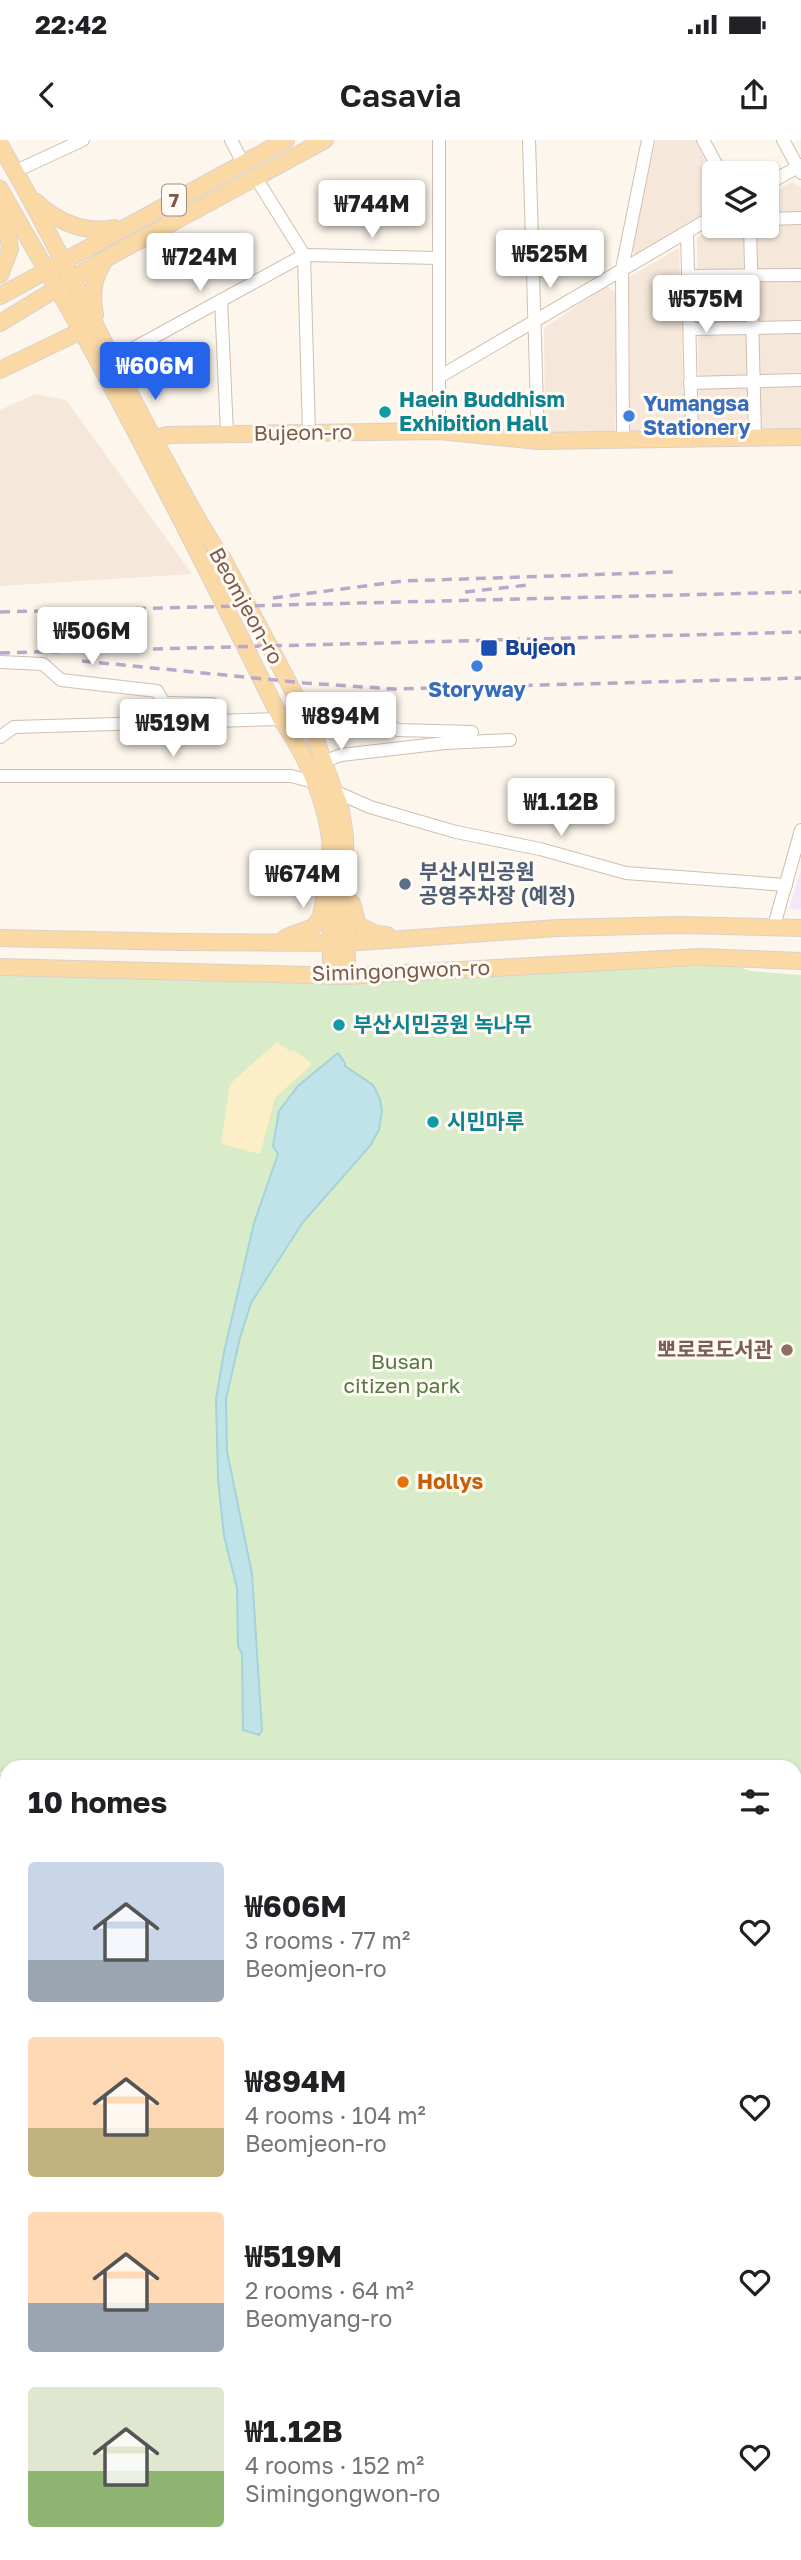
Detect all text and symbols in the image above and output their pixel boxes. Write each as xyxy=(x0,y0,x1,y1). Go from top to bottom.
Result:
text: 22:42 xyxy=(35,9,107,40)
icon: back xyxy=(28,76,66,114)
text: Casavia xyxy=(339,76,462,114)
icon: share xyxy=(735,76,773,114)
map controls xyxy=(702,161,779,238)
button: layers xyxy=(702,161,779,238)
pin: ₩744M xyxy=(323,181,421,240)
road number: 7 xyxy=(162,184,186,216)
text: ₩744M xyxy=(334,189,410,217)
pin: ₩525M xyxy=(501,230,599,290)
pin: ₩724M xyxy=(151,234,249,293)
text: ₩525M xyxy=(512,239,588,267)
text: ₩724M xyxy=(163,242,237,270)
pin: ₩575M xyxy=(657,276,755,335)
text: ₩575M xyxy=(669,284,743,312)
pin: ₩606M xyxy=(106,342,204,402)
text: ₩606M xyxy=(116,351,194,379)
place label: Haein Buddhism Exhibition Hall xyxy=(399,386,565,436)
place label: Yumangsa Stationery xyxy=(643,390,751,440)
marker: Haein Buddhism Exhibition Hall xyxy=(377,404,393,420)
marker: Yumangsa Stationery xyxy=(621,408,637,424)
street label: Bujeon-ro xyxy=(253,418,353,446)
street label: Beomjeon-ro xyxy=(204,543,290,668)
pin: ₩506M xyxy=(43,608,141,667)
text: ₩506M xyxy=(53,616,131,644)
place label: Bujeon xyxy=(505,634,576,660)
marker: Bujeon xyxy=(479,638,499,658)
marker: Storyway xyxy=(469,658,485,674)
place label: Storyway xyxy=(428,676,526,702)
pin: ₩894M xyxy=(292,692,390,752)
pin: ₩519M xyxy=(124,700,222,759)
text: ₩894M xyxy=(302,701,380,729)
text: ₩519M xyxy=(136,708,210,736)
pin: ₩1.12B xyxy=(504,778,618,838)
text: ₩1.12B xyxy=(524,787,598,815)
pin: ₩674M xyxy=(254,850,352,910)
place label: 부산시민공원 공영주차장 (예정) xyxy=(419,858,575,908)
text: ₩674M xyxy=(265,859,341,887)
marker: 부산시민공원 공영주차장 (예정) xyxy=(397,876,413,892)
street label: Simingongwon-ro xyxy=(311,954,491,986)
place label: 부산시민공원 녹나무 xyxy=(353,1011,532,1037)
marker: 부산시민공원 녹나무 xyxy=(331,1017,347,1033)
place label: 시민마루 xyxy=(447,1108,524,1134)
marker: 시민마루 xyxy=(425,1114,441,1130)
place label: 뽀로로도서관 xyxy=(657,1336,773,1362)
marker: 뽀로로도서관 xyxy=(779,1342,795,1358)
park label: Busan citizen park xyxy=(344,1348,461,1398)
place label: Hollys xyxy=(417,1468,484,1494)
marker: Hollys xyxy=(395,1474,411,1490)
icon: filters xyxy=(736,1783,774,1821)
text: 10 homes xyxy=(28,1784,167,1820)
text: ₩606M xyxy=(245,1888,347,1924)
icon: home xyxy=(84,1890,168,1974)
icon: heart xyxy=(736,1913,774,1951)
text: 3 rooms · 77 m² xyxy=(245,1926,410,1954)
text: Beomjeon-ro xyxy=(245,1954,387,1982)
text: ₩894M xyxy=(245,2063,346,2099)
icon: home xyxy=(84,2065,168,2149)
icon: heart xyxy=(736,2088,774,2126)
text: 4 rooms · 104 m² xyxy=(245,2101,426,2129)
text: Beomjeon-ro xyxy=(245,2129,387,2157)
text: ₩519M xyxy=(245,2238,342,2274)
icon: home xyxy=(84,2240,168,2324)
icon: heart xyxy=(736,2263,774,2301)
text: 2 rooms · 64 m² xyxy=(245,2276,414,2304)
text: Beomyang-ro xyxy=(245,2304,392,2332)
text: ₩1.12B xyxy=(245,2413,343,2449)
icon: home xyxy=(84,2415,168,2499)
icon: heart xyxy=(736,2438,774,2476)
text: 4 rooms · 152 m² xyxy=(245,2451,424,2479)
text: Simingongwon-ro xyxy=(245,2479,440,2507)

